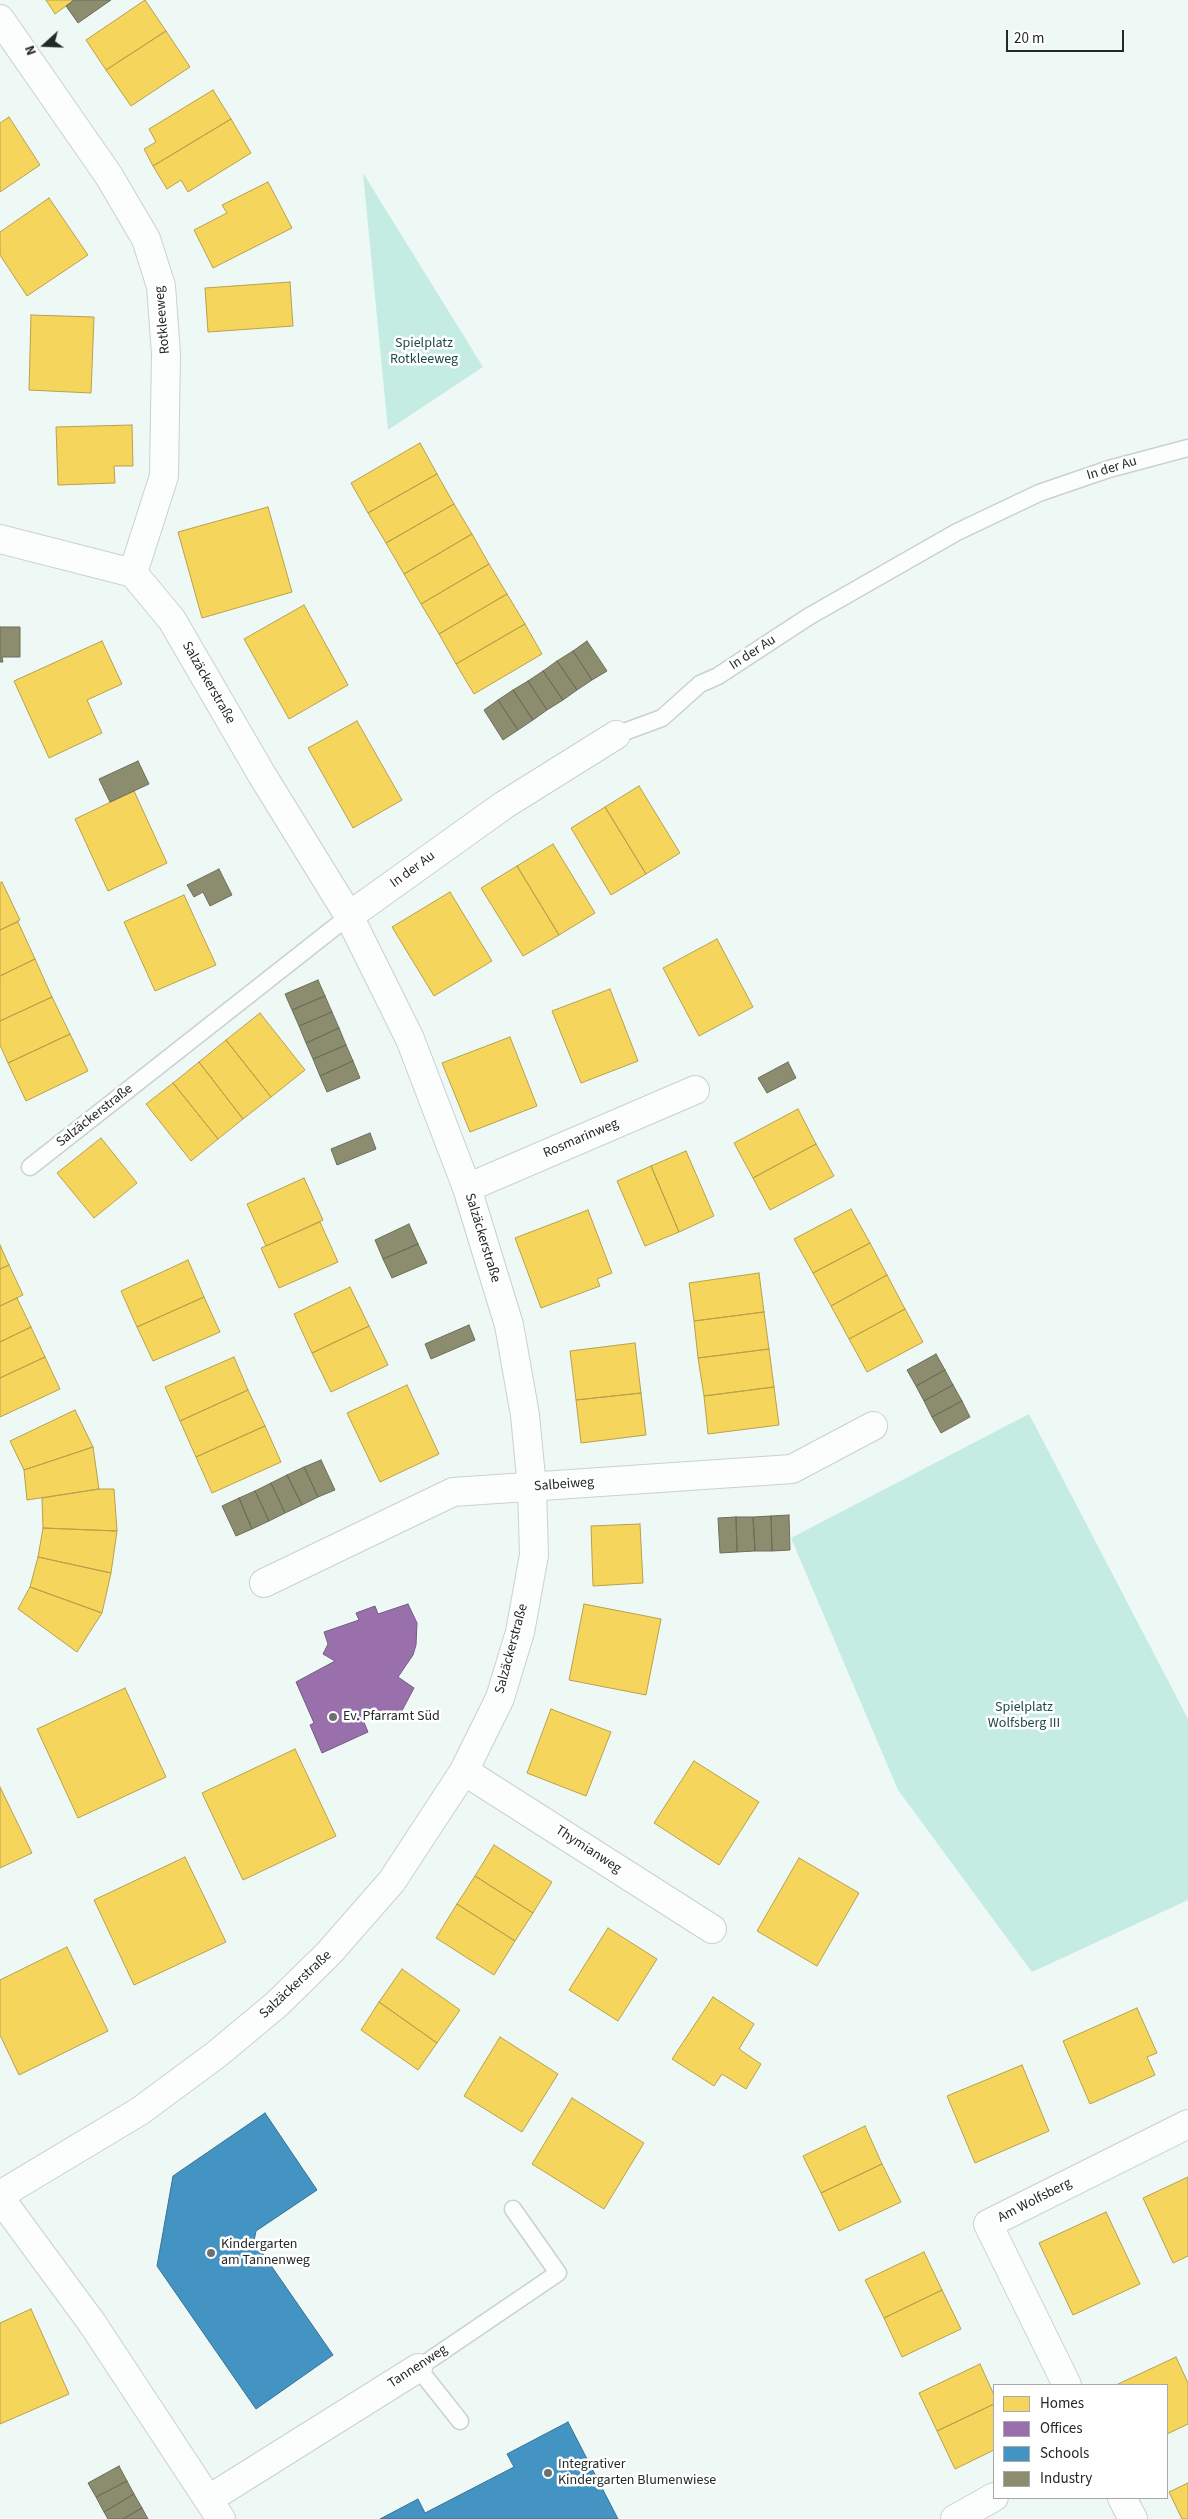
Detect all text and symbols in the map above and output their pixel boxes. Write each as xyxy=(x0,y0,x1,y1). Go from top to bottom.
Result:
north arrow xyxy=(20,20,70,70)
scale bar xyxy=(1008,20,1126,52)
text: 20 m xyxy=(1014,28,1044,49)
text: N xyxy=(20,42,42,58)
street label: Rotkleeweg xyxy=(152,285,174,355)
park label: Spielplatz Rotkleeweg xyxy=(390,336,458,368)
street label: In der Au xyxy=(1085,453,1139,485)
street label: In der Au xyxy=(727,632,779,674)
street label: Salzäckerstraße xyxy=(178,639,238,727)
street label: In der Au xyxy=(387,848,439,892)
street label: Salzäckerstraße xyxy=(53,1081,137,1151)
street label: Rosmarinweg xyxy=(541,1116,621,1162)
street label: Salzäckerstraße xyxy=(460,1191,504,1285)
street label: Salbeiweg xyxy=(533,1475,595,1495)
street label: Salzäckerstraße xyxy=(492,1602,532,1696)
park label: Spielplatz Wolfsberg III xyxy=(988,1700,1060,1732)
place label: Ev. Pfarramt Süd xyxy=(343,1709,440,1725)
marker: Ev. Pfarramt Süd xyxy=(327,1711,339,1723)
street label: Thymianweg xyxy=(552,1822,624,1878)
street label: Salzäckerstraße xyxy=(256,1947,336,2023)
street label: Am Wolfsberg xyxy=(995,2175,1075,2227)
place label: Kindergarten am Tannenweg xyxy=(221,2237,310,2270)
marker: Kindergarten am Tannenweg xyxy=(205,2247,217,2259)
street label: Tannenweg xyxy=(385,2342,451,2392)
legend xyxy=(993,2384,1168,2499)
text: Homes xyxy=(1040,2393,1084,2414)
text: Offices xyxy=(1040,2418,1083,2439)
text: Schools xyxy=(1040,2443,1089,2464)
place label: Integrativer Kindergarten Blumenwiese xyxy=(558,2457,716,2490)
marker: Integrativer Kindergarten Blumenwiese xyxy=(542,2467,554,2479)
text: Industry xyxy=(1040,2468,1092,2489)

